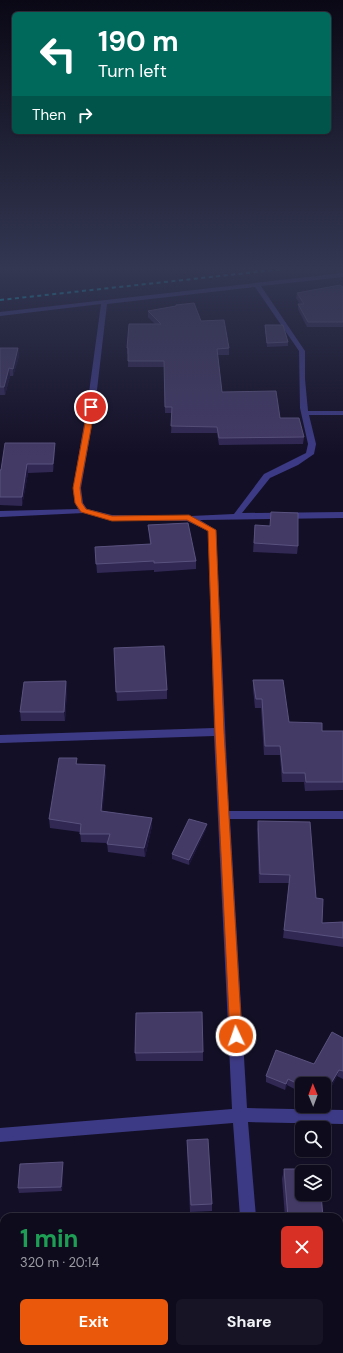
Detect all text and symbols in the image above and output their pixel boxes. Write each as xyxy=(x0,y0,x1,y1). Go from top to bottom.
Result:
text: 190 m xyxy=(98,23,179,60)
icon: left xyxy=(32,28,84,80)
text: Turn left xyxy=(98,59,167,83)
icon: right xyxy=(74,104,96,126)
text: Then xyxy=(32,105,66,125)
pin xyxy=(74,390,108,424)
icon: arrive xyxy=(80,396,102,418)
position arrow xyxy=(215,1015,257,1057)
north arrow xyxy=(295,1077,331,1113)
map controls xyxy=(295,1077,331,1201)
button: search xyxy=(295,1121,331,1157)
button: layers xyxy=(295,1165,331,1201)
text: 1 min xyxy=(20,1223,78,1254)
button: close xyxy=(281,1226,323,1268)
text: 320 m · 20:14 xyxy=(20,1254,99,1271)
button: Exit xyxy=(20,1299,168,1345)
button: Share xyxy=(176,1299,323,1345)

